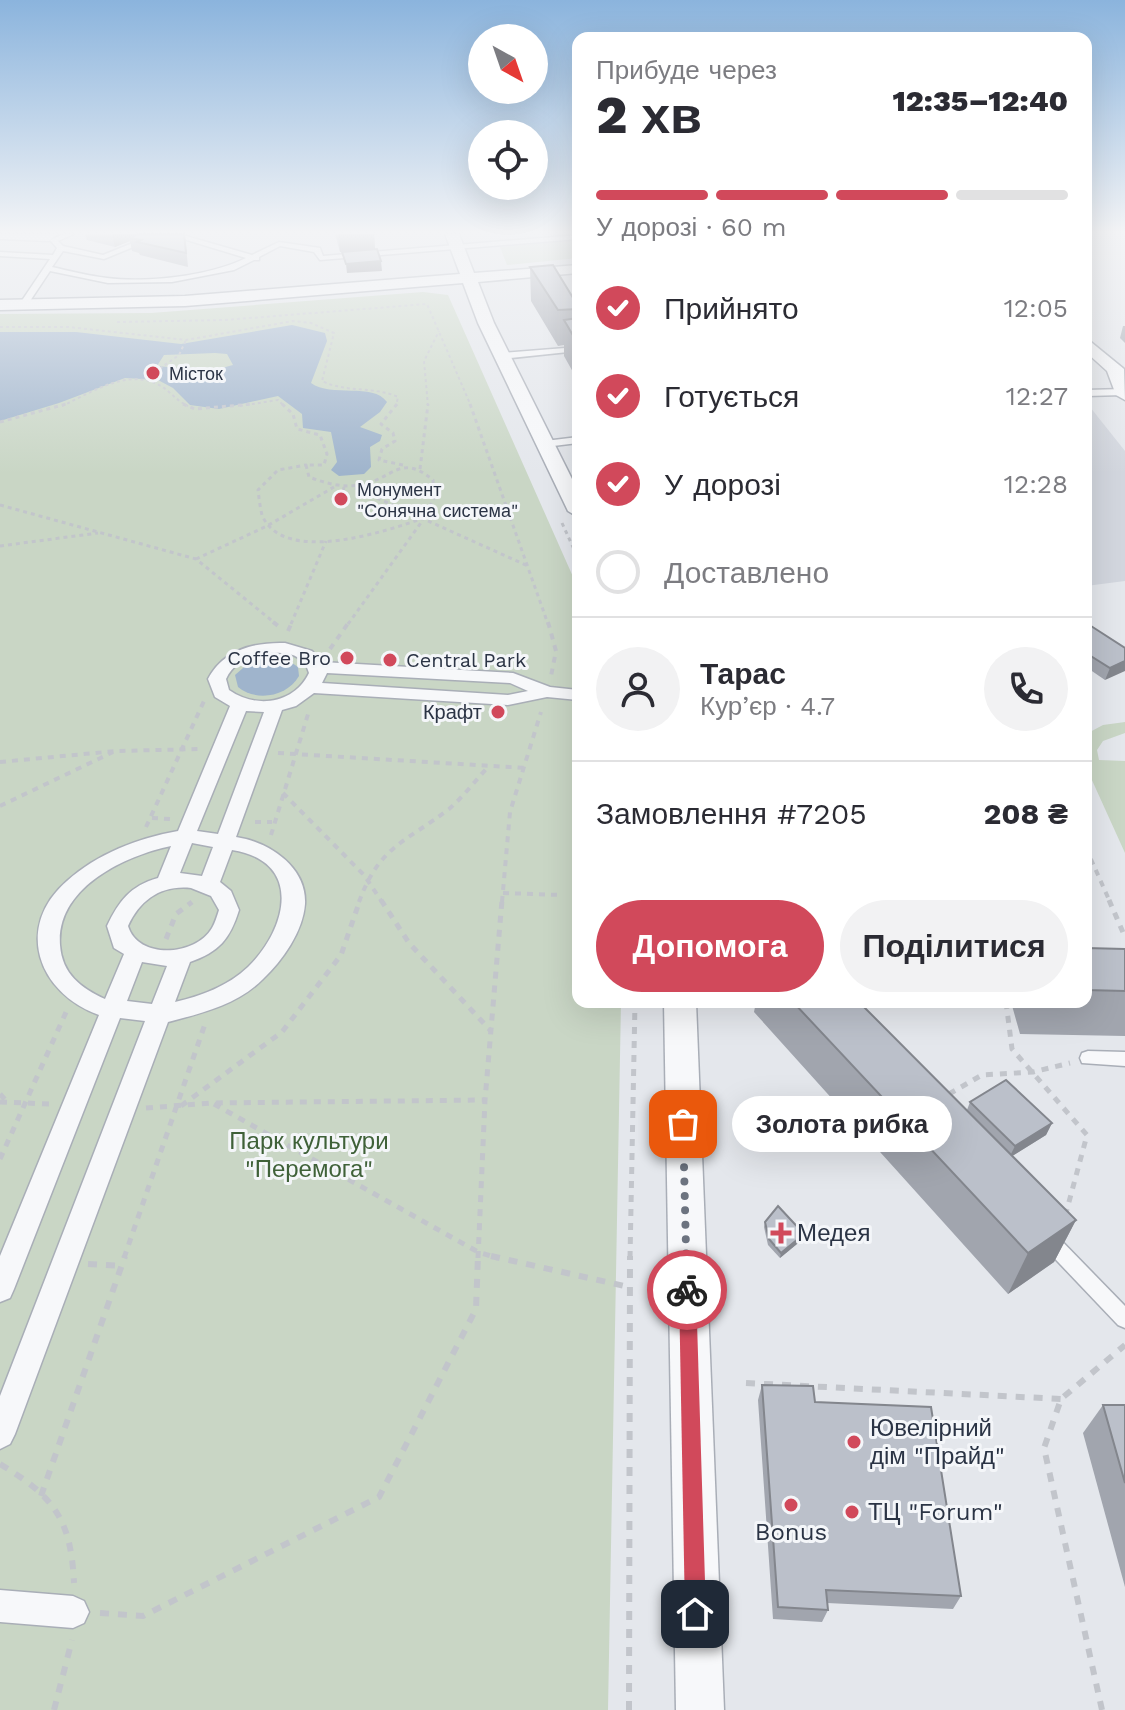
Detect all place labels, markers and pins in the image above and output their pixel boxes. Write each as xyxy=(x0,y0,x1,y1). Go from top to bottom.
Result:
place label: Місток xyxy=(169,363,223,384)
marker: Місток xyxy=(144,364,162,382)
place label: Монумент "Сонячна система" xyxy=(357,479,518,521)
marker: Монумент "Сонячна система" xyxy=(332,490,350,508)
place label: Coffee Bro xyxy=(227,646,331,670)
place label: Central Park xyxy=(406,648,526,672)
marker: Coffee Bro xyxy=(338,649,356,667)
marker: Central Park xyxy=(381,651,399,669)
place label: Крафт xyxy=(423,700,482,724)
marker: Крафт xyxy=(489,703,507,721)
pin xyxy=(649,1090,717,1158)
callout: Золота рибка xyxy=(731,1096,951,1152)
place label: Медея xyxy=(797,1219,870,1247)
marker: Медея xyxy=(772,1224,790,1242)
place label: Ювелірний дім "Прайд" xyxy=(870,1414,1005,1470)
marker: Ювелірний дім "Прайд" xyxy=(845,1433,863,1451)
marker: Bonus xyxy=(782,1496,800,1514)
place label: ТЦ "Forum" xyxy=(868,1498,1003,1526)
marker: ТЦ "Forum" xyxy=(843,1503,861,1521)
place label: Bonus xyxy=(755,1518,827,1546)
pin xyxy=(661,1580,729,1648)

